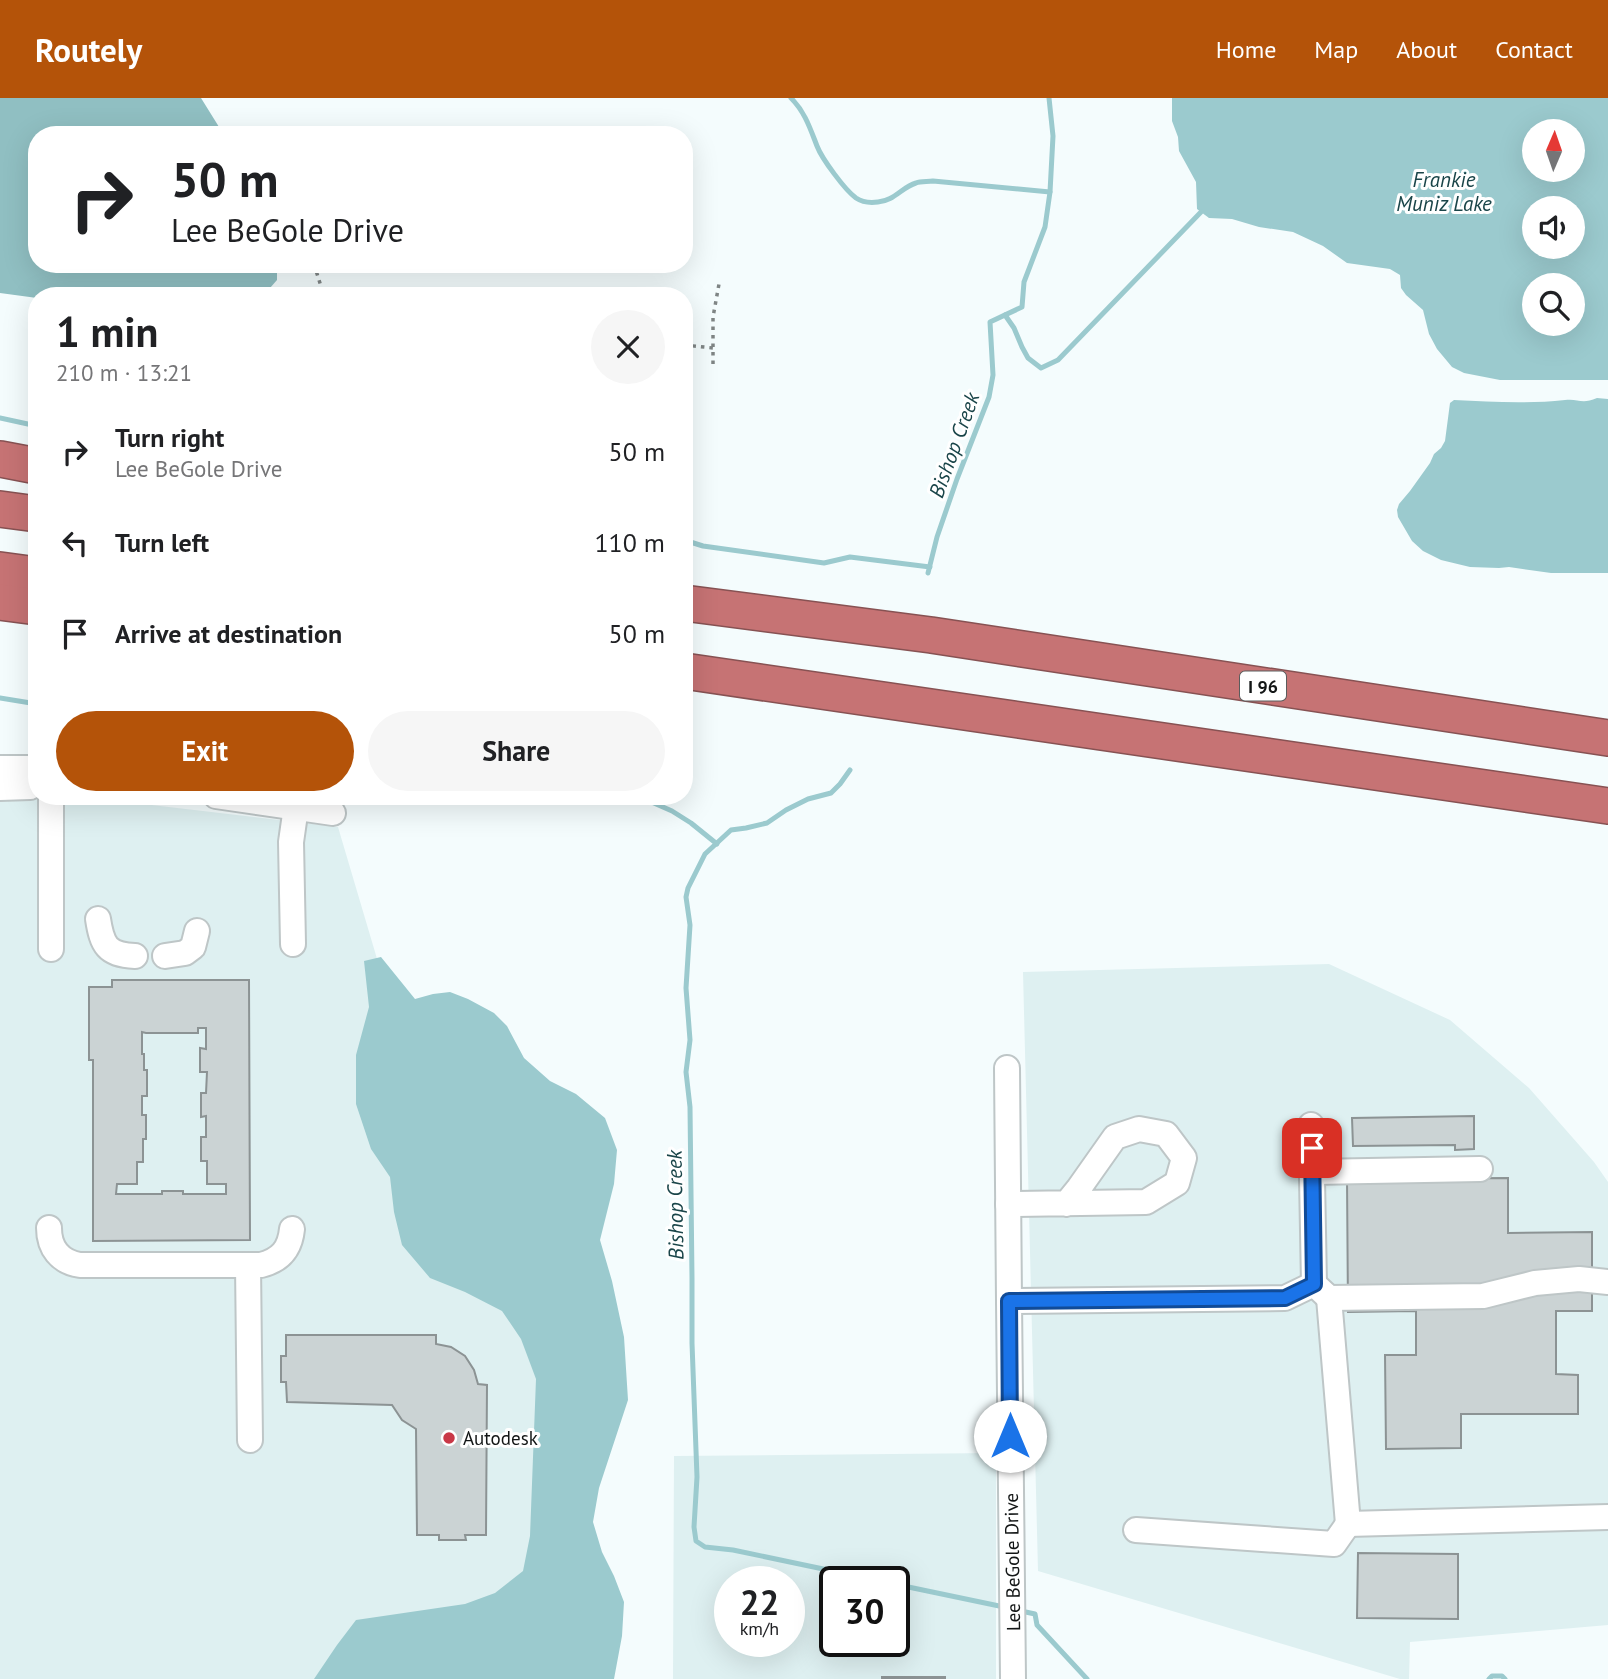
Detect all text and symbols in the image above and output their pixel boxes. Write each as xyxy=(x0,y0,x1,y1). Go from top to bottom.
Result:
text: Routely xyxy=(35,28,142,71)
text: Home xyxy=(1216,34,1276,65)
text: Map xyxy=(1314,34,1358,65)
text: About xyxy=(1396,34,1457,65)
text: Contact xyxy=(1495,34,1573,65)
north arrow xyxy=(1522,119,1586,182)
map controls xyxy=(1522,119,1585,336)
text: 50 m xyxy=(171,147,278,211)
icon: right xyxy=(56,154,147,245)
water label: Frankie Muniz Lake xyxy=(1396,166,1492,217)
button: sound xyxy=(1522,196,1585,259)
text: Lee BeGole Drive xyxy=(171,209,404,251)
button: search xyxy=(1522,273,1585,336)
text: 1 min xyxy=(56,304,158,359)
button: close xyxy=(591,310,665,384)
text: 210 m · 13:21 xyxy=(56,358,192,387)
water label: Bishop Creek xyxy=(923,387,986,501)
text: Turn right xyxy=(115,421,224,454)
icon: right xyxy=(56,433,94,471)
text: 50 m xyxy=(609,435,665,468)
text: Lee BeGole Drive xyxy=(115,454,282,483)
icon: left xyxy=(56,524,94,562)
text: Turn left xyxy=(115,526,209,559)
text: 110 m xyxy=(594,526,665,559)
icon: arrive xyxy=(56,615,94,653)
text: Arrive at destination xyxy=(115,617,342,650)
text: 50 m xyxy=(609,617,665,650)
road number: I 96 xyxy=(1240,672,1286,700)
button: Exit xyxy=(56,711,354,791)
button: Share xyxy=(368,711,665,791)
pin xyxy=(1282,1118,1342,1178)
icon: arrive xyxy=(1293,1129,1331,1167)
water label: Bishop Creek xyxy=(661,1148,689,1260)
position arrow xyxy=(973,1399,1047,1473)
place label: Autodesk xyxy=(463,1426,538,1450)
marker: Autodesk xyxy=(441,1430,457,1446)
street label: Lee BeGole Drive xyxy=(999,1493,1025,1631)
speed limit sign: 30 xyxy=(819,1566,910,1657)
text: 22 xyxy=(740,1579,779,1625)
text: km/h xyxy=(740,1617,779,1640)

